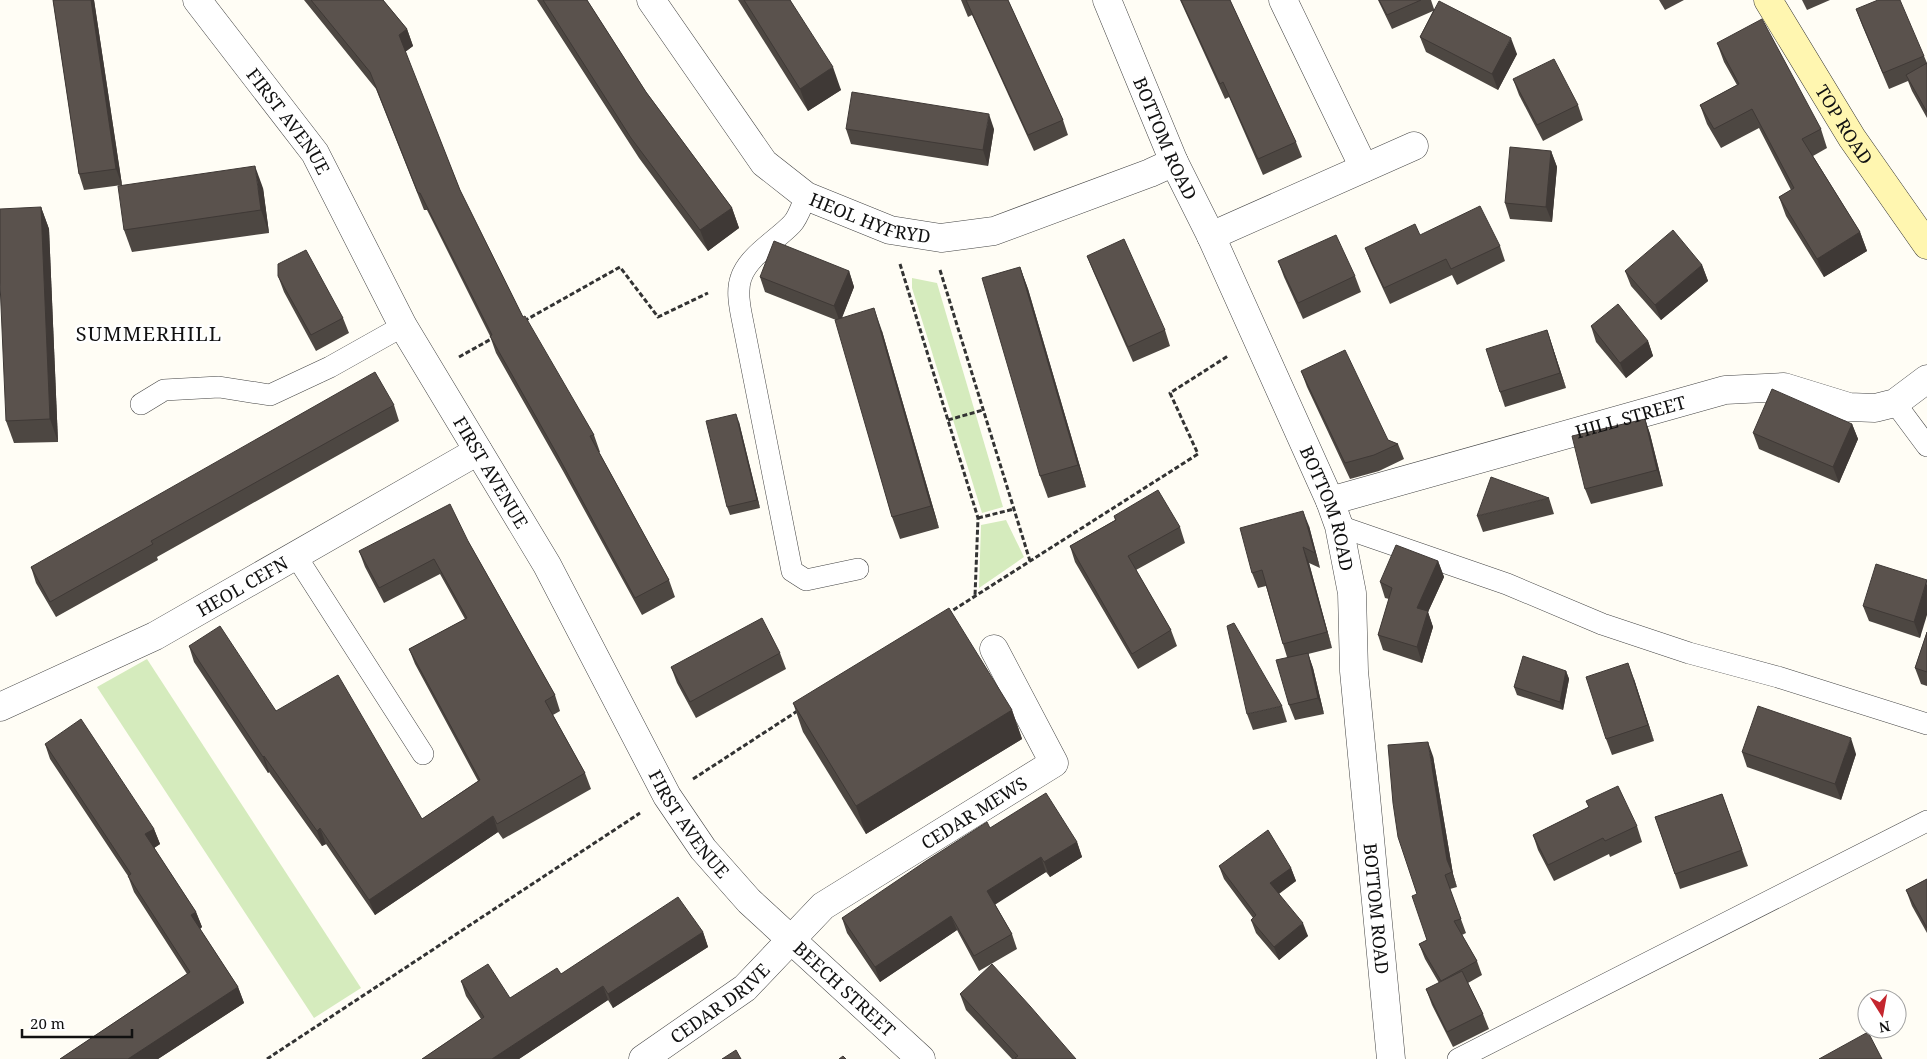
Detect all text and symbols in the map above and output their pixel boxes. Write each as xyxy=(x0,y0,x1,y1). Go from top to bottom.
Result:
street label: FIRST AVENUE xyxy=(242,63,336,178)
street label: BOTTOM ROAD xyxy=(1128,73,1203,204)
street label: TOP ROAD xyxy=(1810,80,1879,169)
street label: HEOL HYFRYD xyxy=(806,187,932,248)
district label: SUMMERHILL xyxy=(76,320,222,347)
street label: HILL STREET xyxy=(1572,390,1688,444)
street label: FIRST AVENUE xyxy=(448,412,534,533)
street label: BOTTOM ROAD xyxy=(1295,442,1359,573)
street label: HEOL CEFN xyxy=(192,550,292,622)
street label: FIRST AVENUE xyxy=(643,766,735,883)
street label: CEDAR MEWS xyxy=(916,771,1032,854)
street label: BOTTOM ROAD xyxy=(1358,842,1395,975)
street label: BEECH STREET xyxy=(789,936,901,1042)
street label: CEDAR DRIVE xyxy=(665,958,775,1049)
north arrow xyxy=(1857,989,1907,1039)
scale bar xyxy=(22,1006,132,1038)
text: 20 m xyxy=(30,1013,65,1033)
text: N xyxy=(1877,1017,1892,1038)

